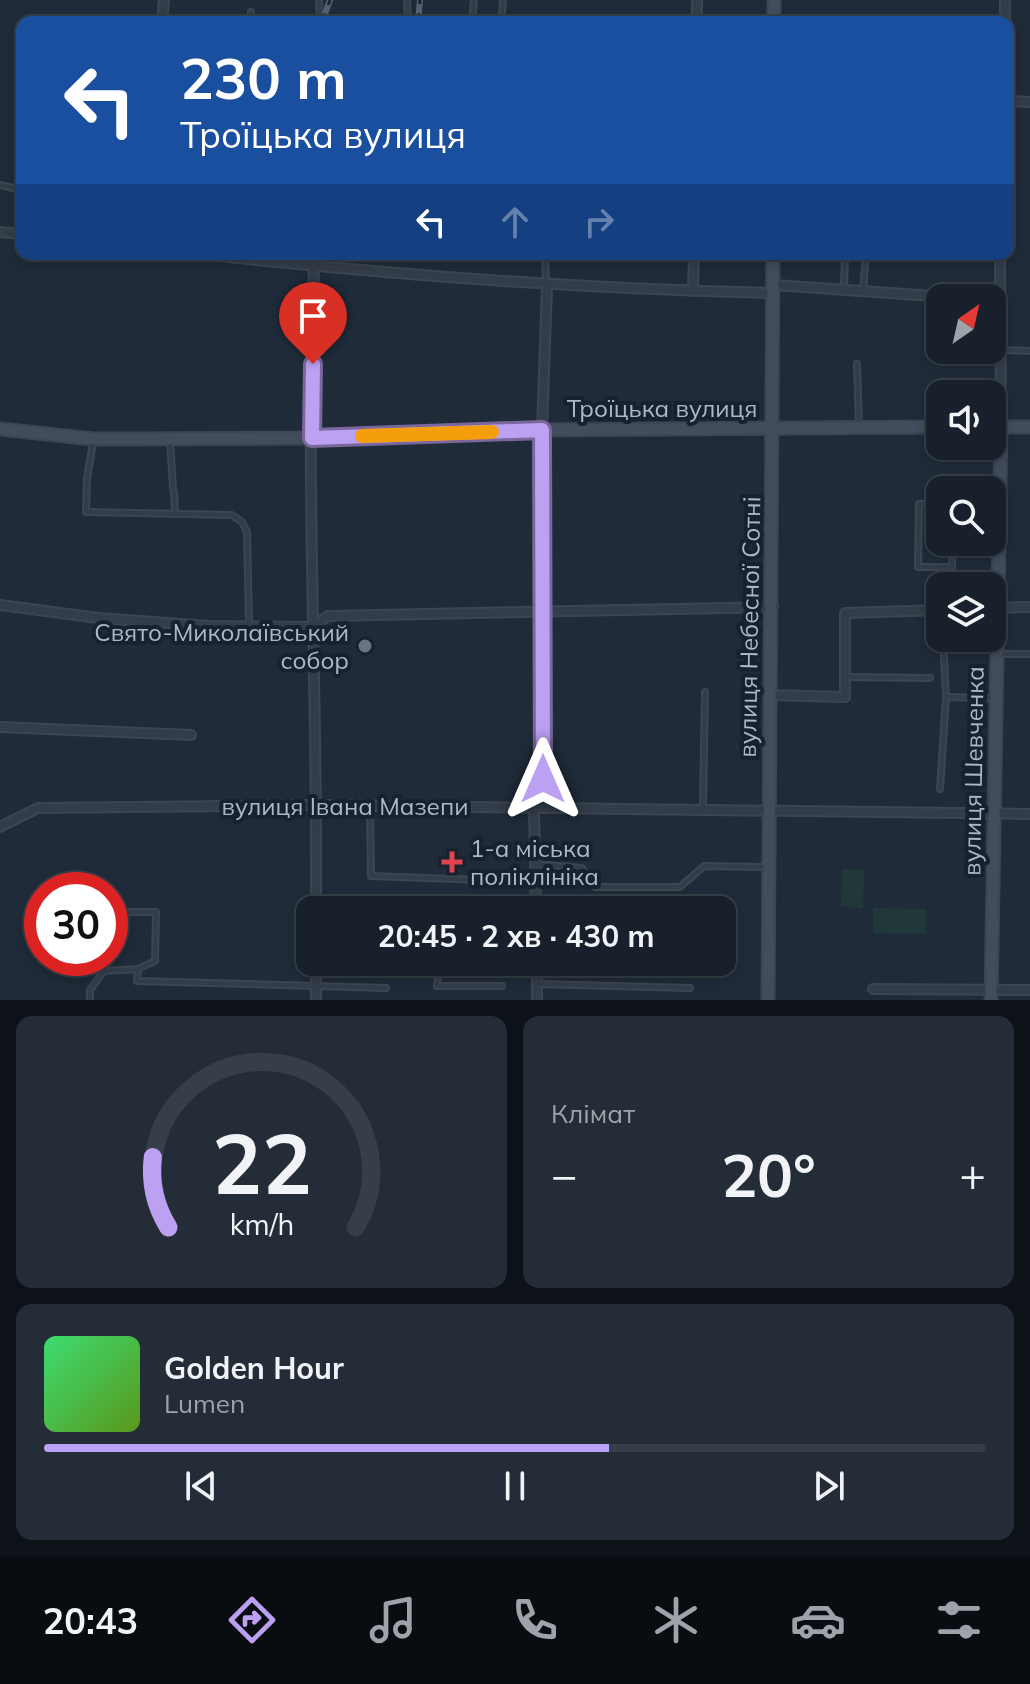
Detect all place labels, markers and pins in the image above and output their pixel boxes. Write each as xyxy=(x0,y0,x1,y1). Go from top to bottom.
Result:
pin xyxy=(279,282,347,364)
place label: Свято-Миколаївський собор xyxy=(94,617,349,675)
marker: Свято-Миколаївський собор xyxy=(356,637,374,655)
place label: 1-а міська поліклініка xyxy=(470,833,599,891)
marker: 1-а міська поліклініка xyxy=(441,851,463,873)

